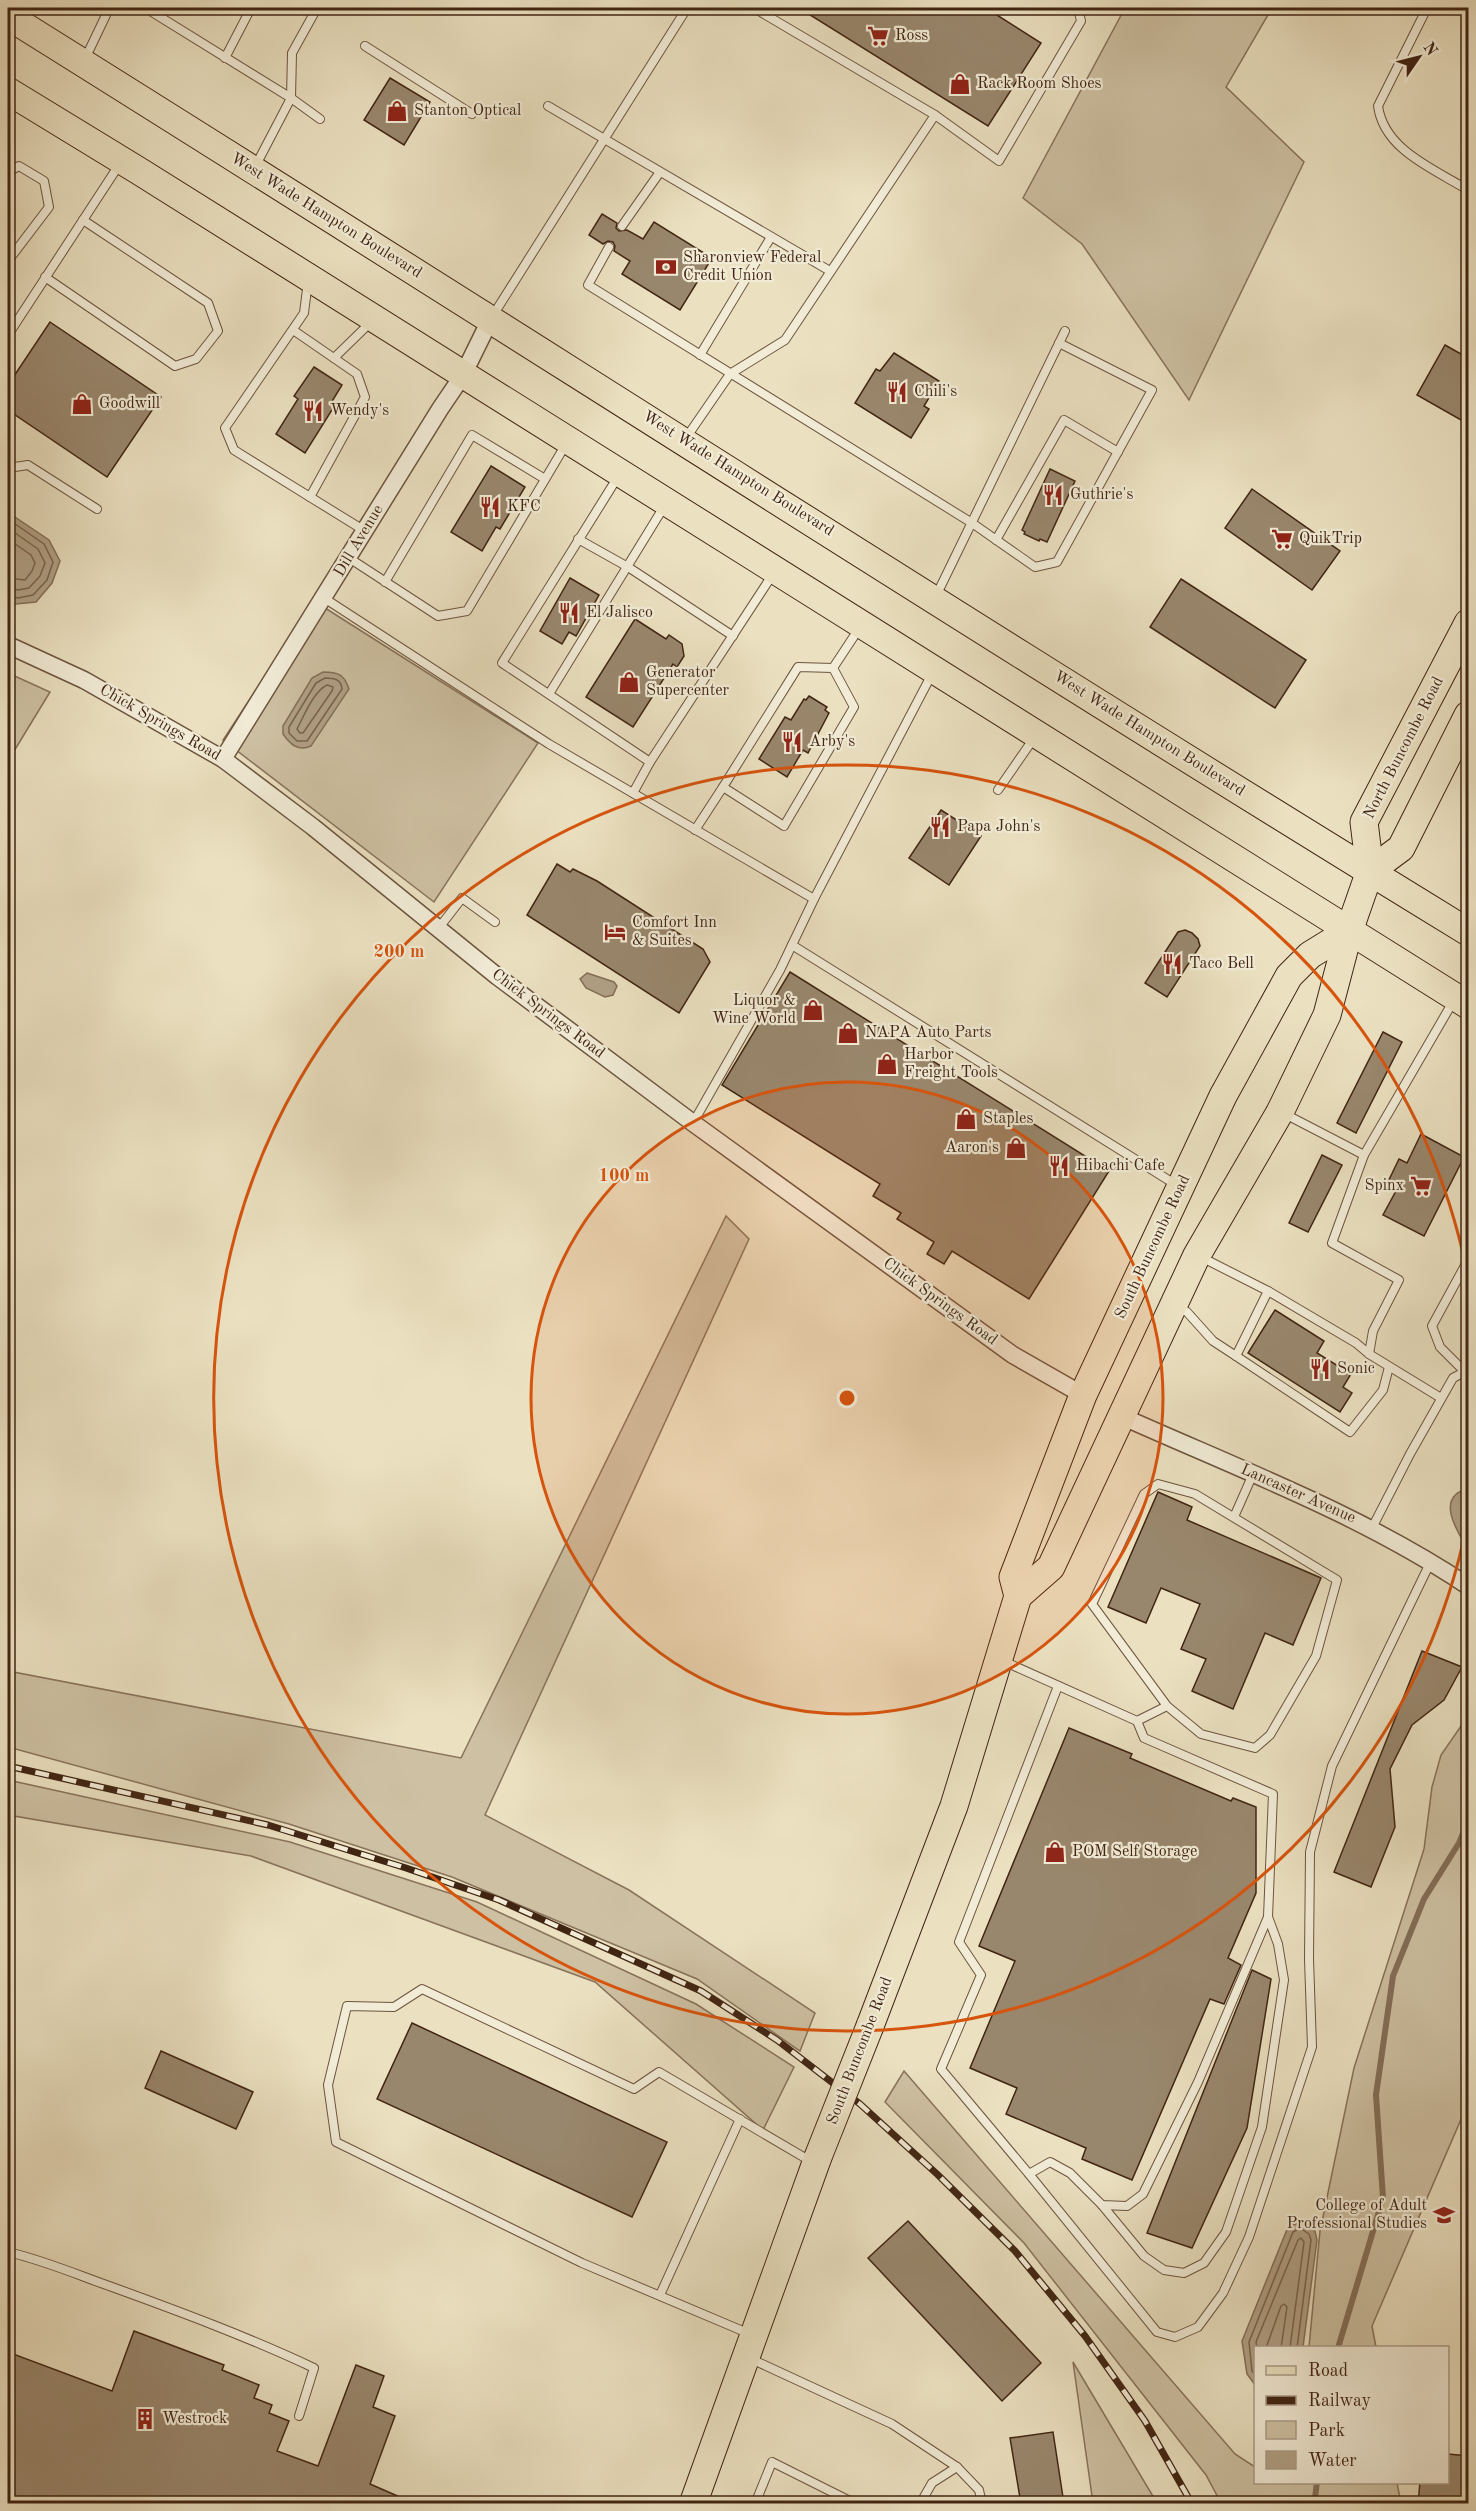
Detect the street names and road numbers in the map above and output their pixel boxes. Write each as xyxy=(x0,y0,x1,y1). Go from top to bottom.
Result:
street label: West Wade Hampton Boulevard xyxy=(228,150,424,282)
street label: West Wade Hampton Boulevard xyxy=(640,408,836,540)
street label: Dill Avenue xyxy=(331,502,387,580)
street label: West Wade Hampton Boulevard xyxy=(1051,668,1247,800)
street label: North Buncombe Road xyxy=(1361,674,1447,822)
street label: Chick Springs Road xyxy=(97,682,223,764)
street label: Chick Springs Road xyxy=(488,966,608,1062)
street label: South Buncombe Road xyxy=(1113,1173,1193,1321)
street label: Chick Springs Road xyxy=(880,1255,1000,1349)
street label: Lancaster Avenue xyxy=(1238,1461,1358,1527)
street label: South Buncombe Road xyxy=(824,1975,896,2127)

